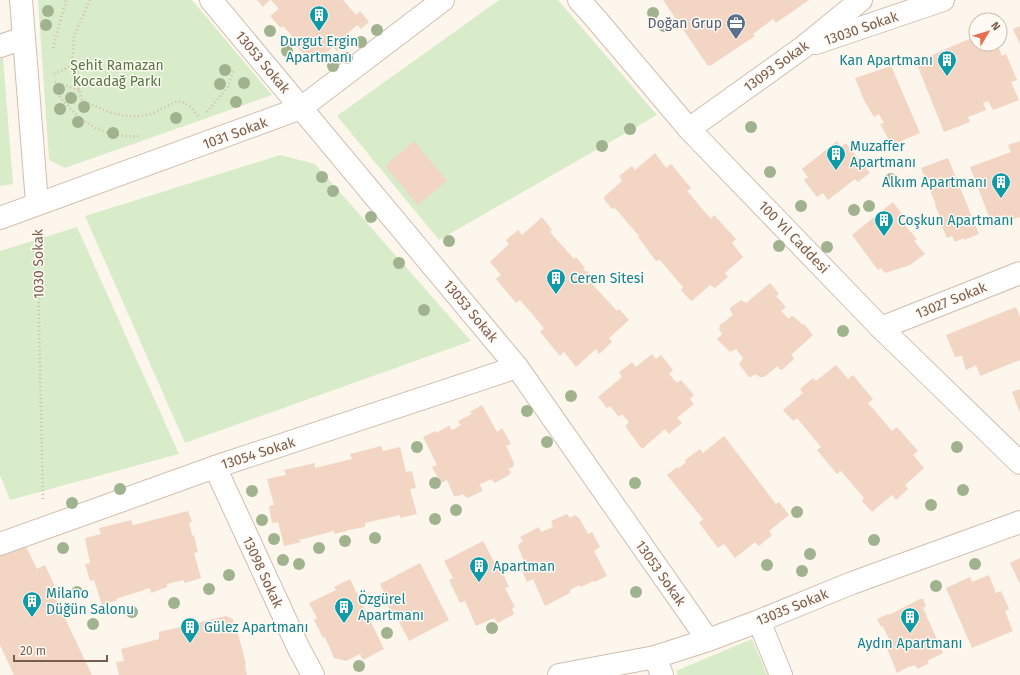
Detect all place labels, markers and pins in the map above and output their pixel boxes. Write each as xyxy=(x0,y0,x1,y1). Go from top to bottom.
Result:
building icon: Durgut Ergin Apartmanı xyxy=(308,4,330,32)
office icon: Doğan Grup xyxy=(725,12,747,40)
place label: Doğan Grup xyxy=(648,15,722,32)
place label: Durgut Ergin Apartmanı xyxy=(280,33,358,66)
building icon: Kan Apartmanı xyxy=(936,49,958,77)
place label: Kan Apartmanı xyxy=(839,52,933,69)
place label: Muzaffer Apartmanı xyxy=(850,138,916,171)
building icon: Muzaffer Apartmanı xyxy=(825,143,847,171)
building icon: Alkım Apartmanı xyxy=(990,171,1012,199)
place label: Alkım Apartmanı xyxy=(882,174,987,191)
building icon: Coşkun Apartmanı xyxy=(873,209,895,237)
place label: Coşkun Apartmanı xyxy=(898,212,1013,229)
building icon: Ceren Sitesi xyxy=(545,267,567,295)
place label: Ceren Sitesi xyxy=(570,270,644,287)
building icon: Apartman xyxy=(468,555,490,583)
place label: Apartman xyxy=(493,558,555,575)
place label: Milano Düğün Salonu xyxy=(46,585,134,618)
building icon: Milano Düğün Salonu xyxy=(21,590,43,618)
place label: Özgürel Apartmanı xyxy=(358,590,424,624)
building icon: Özgürel Apartmanı xyxy=(333,596,355,624)
building icon: Aydın Apartmanı xyxy=(899,606,921,634)
building icon: Gülez Apartmanı xyxy=(179,616,201,644)
place label: Gülez Apartmanı xyxy=(204,619,308,636)
place label: Aydın Apartmanı xyxy=(857,635,963,652)

